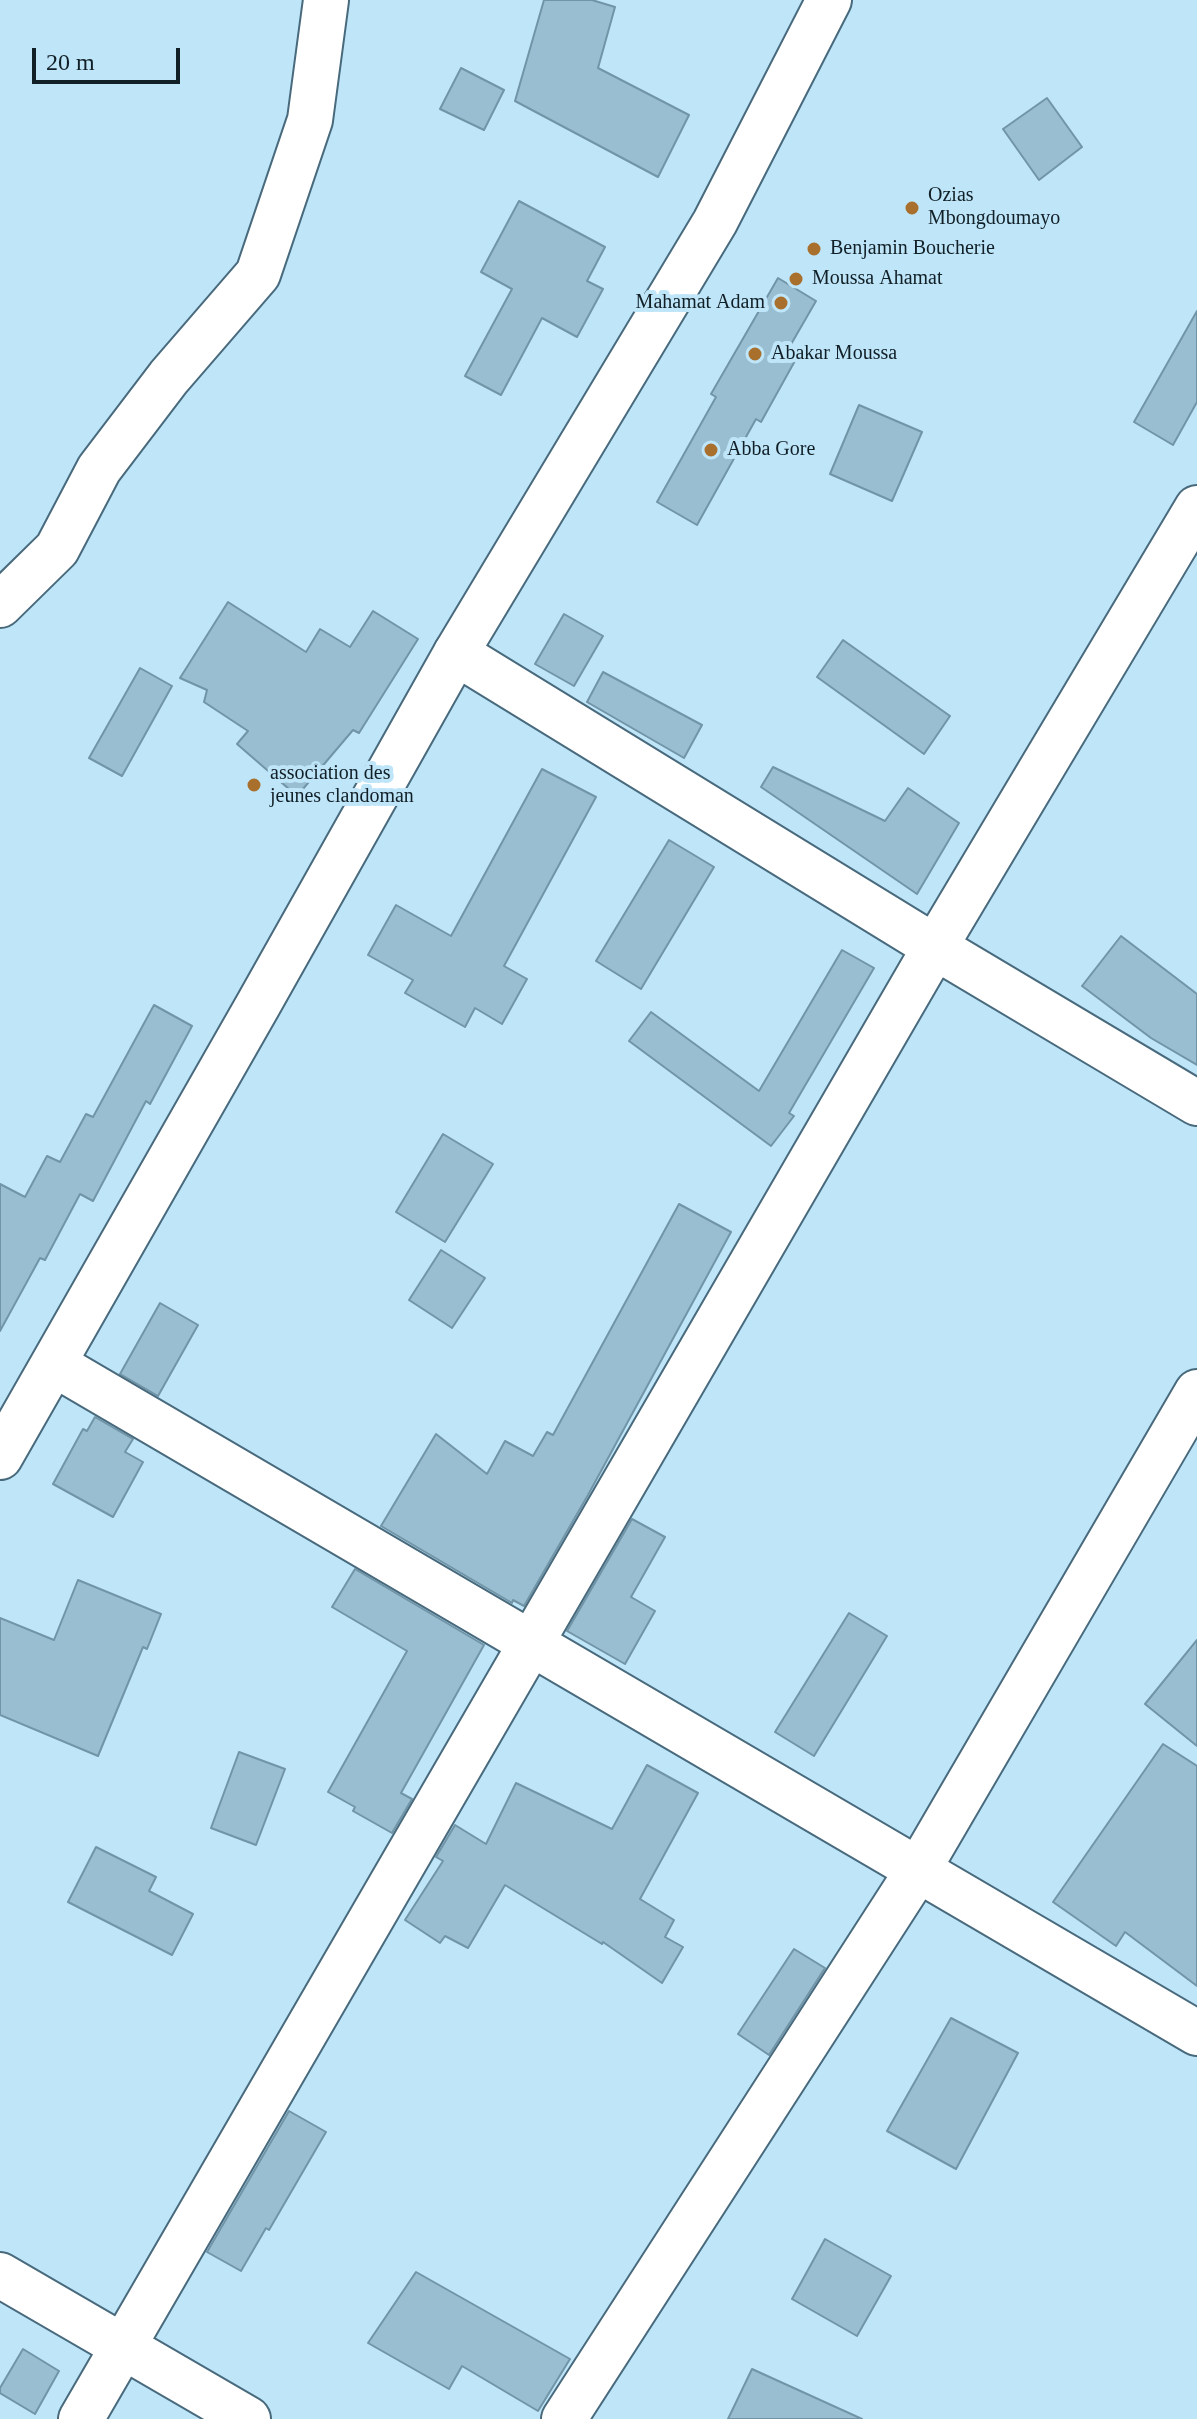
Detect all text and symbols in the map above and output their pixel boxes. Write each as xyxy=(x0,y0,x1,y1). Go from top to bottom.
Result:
scale bar xyxy=(36,32,184,82)
text: 20 m xyxy=(46,49,95,75)
place label: Ozias Mbongdoumayo xyxy=(928,184,1084,231)
marker: Ozias Mbongdoumayo xyxy=(903,199,921,217)
place label: Benjamin Boucherie xyxy=(830,237,1020,261)
marker: Benjamin Boucherie xyxy=(805,240,823,258)
place label: Moussa Ahamat xyxy=(812,267,964,291)
marker: Moussa Ahamat xyxy=(787,270,805,288)
place label: Mahamat Adam xyxy=(615,291,765,315)
marker: Mahamat Adam xyxy=(772,294,790,312)
place label: Abakar Moussa xyxy=(771,342,916,366)
marker: Abakar Moussa xyxy=(746,345,764,363)
place label: Abba Gore xyxy=(727,438,827,462)
marker: Abba Gore xyxy=(702,441,720,459)
place label: association des jeunes clandoman xyxy=(270,762,442,809)
marker: association des jeunes clandoman xyxy=(245,776,263,794)

